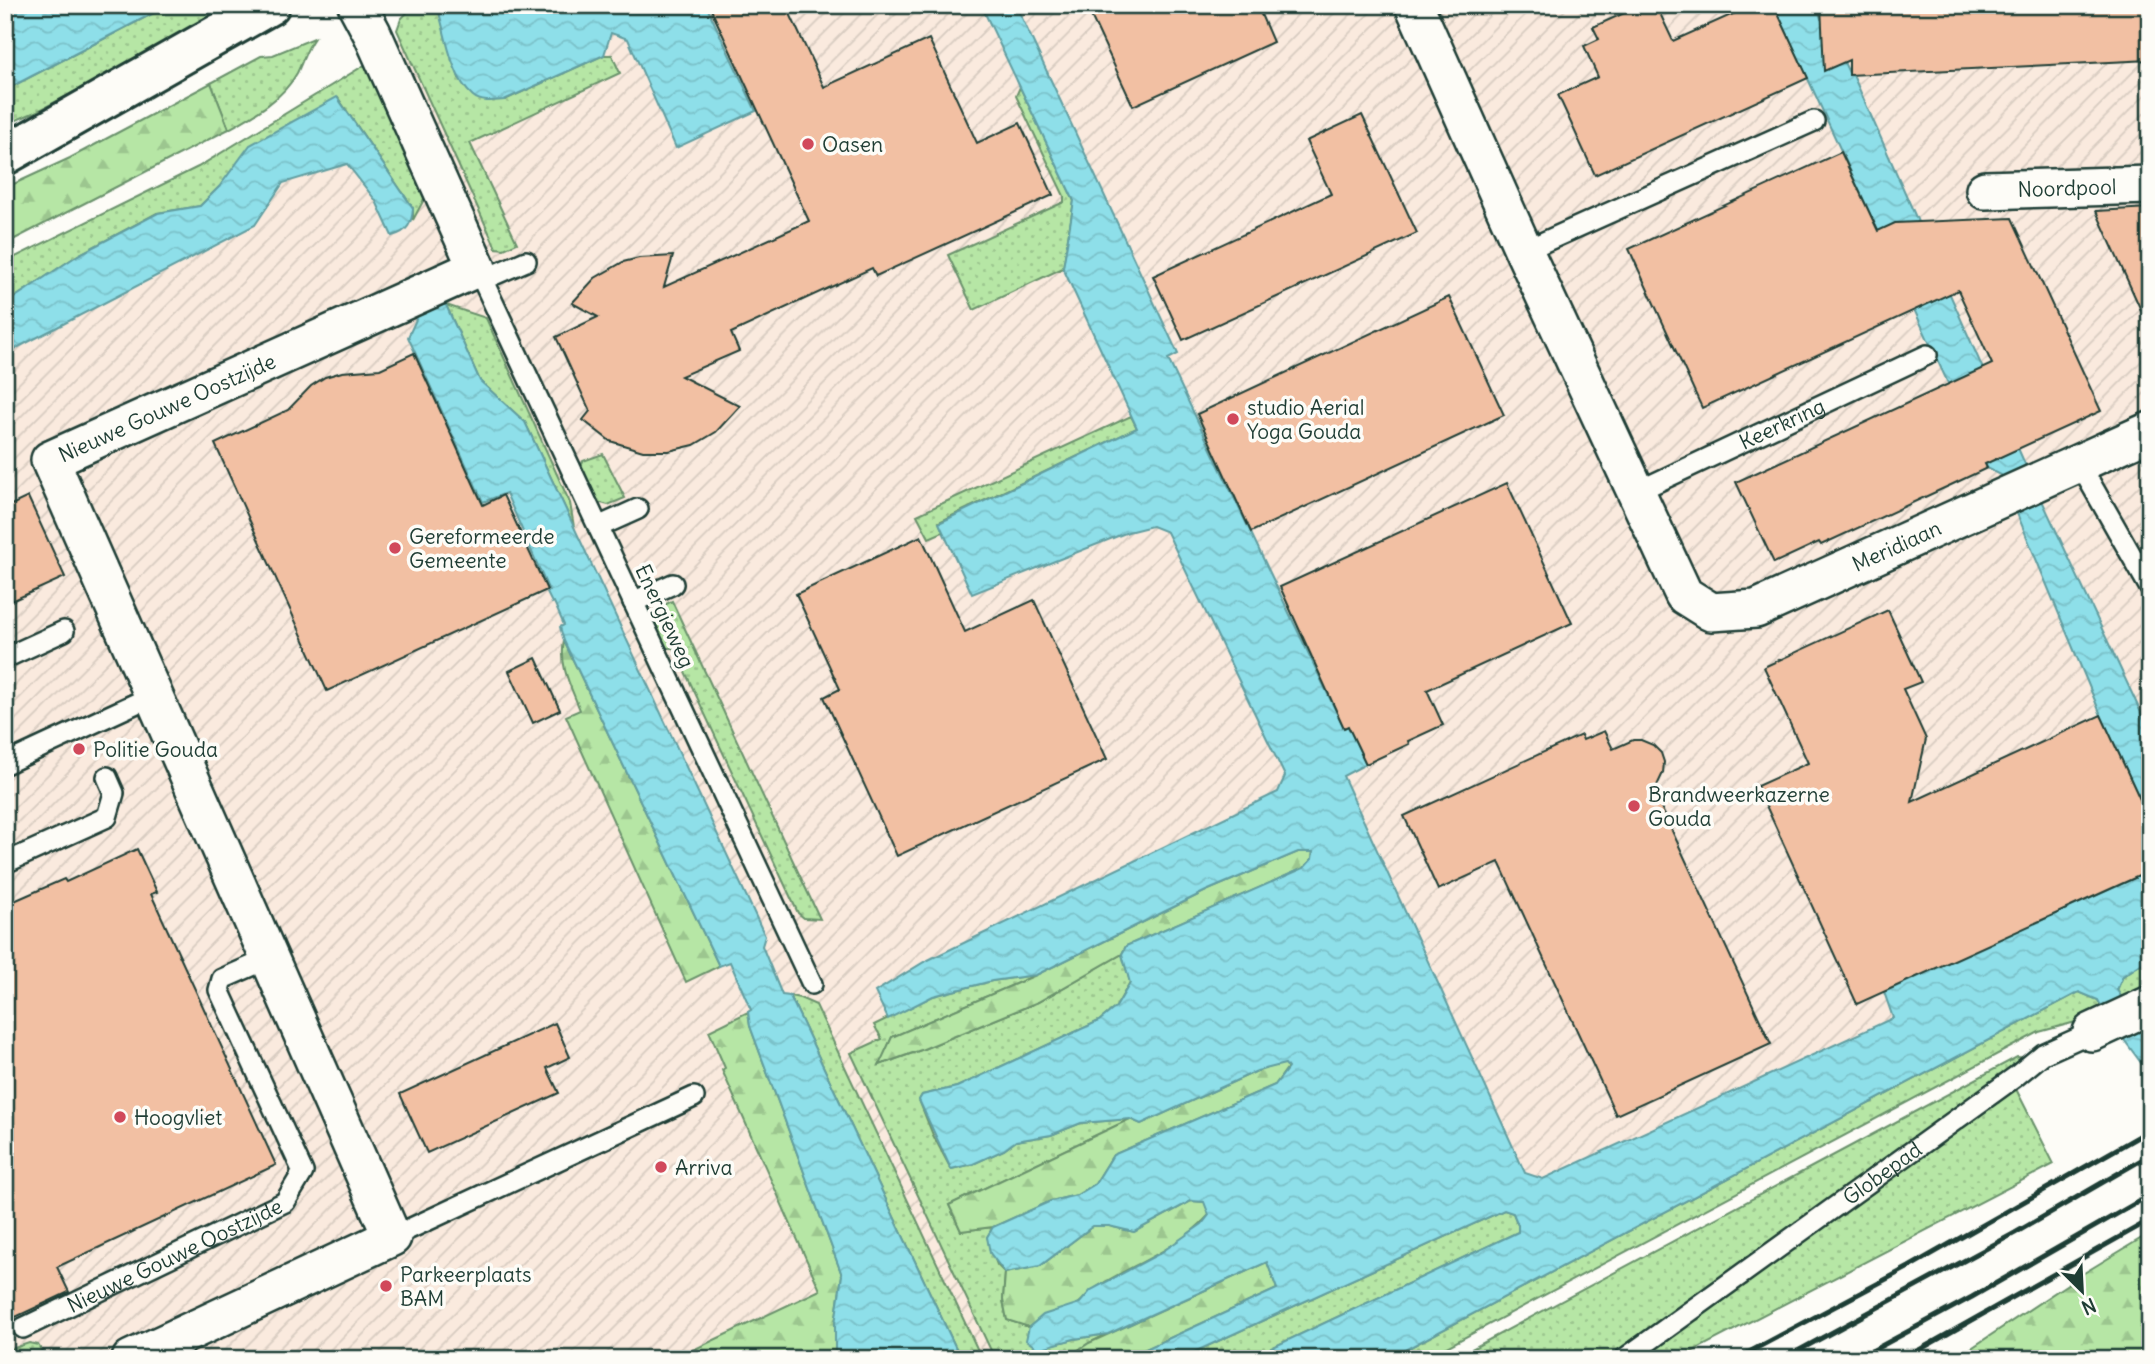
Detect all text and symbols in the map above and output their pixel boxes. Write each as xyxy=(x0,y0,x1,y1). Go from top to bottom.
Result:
place label: Oasen xyxy=(822,131,883,158)
marker: Oasen xyxy=(800,136,816,152)
street label: Noordpool xyxy=(2017,173,2117,203)
street label: Nieuwe Gouwe Oostzijde xyxy=(54,347,280,468)
street label: Keerkring xyxy=(1734,392,1829,455)
place label: studio Aerial Yoga Gouda xyxy=(1247,394,1364,445)
marker: studio Aerial Yoga Gouda xyxy=(1225,411,1241,427)
street label: Meridiaan xyxy=(1848,514,1945,577)
place label: Gereformeerde Gemeente xyxy=(409,523,555,574)
marker: Gereformeerde Gemeente xyxy=(387,540,403,556)
street label: Energieweg xyxy=(629,560,701,672)
place label: Politie Gouda xyxy=(93,736,218,763)
marker: Politie Gouda xyxy=(71,741,87,757)
place label: Brandweerkazerne Gouda xyxy=(1648,781,1830,832)
marker: Brandweerkazerne Gouda xyxy=(1626,798,1642,814)
place label: Hoogvliet xyxy=(134,1104,222,1131)
marker: Hoogvliet xyxy=(112,1109,128,1125)
street label: Globepad xyxy=(1837,1135,1927,1211)
place label: Arriva xyxy=(675,1154,732,1181)
marker: Arriva xyxy=(653,1159,669,1175)
street label: Nieuwe Gouwe Oostzijde xyxy=(62,1192,286,1318)
north arrow xyxy=(2046,1256,2116,1326)
place label: Parkeerplaats BAM xyxy=(400,1261,532,1312)
marker: Parkeerplaats BAM xyxy=(378,1278,394,1294)
text: N xyxy=(2078,1293,2100,1320)

